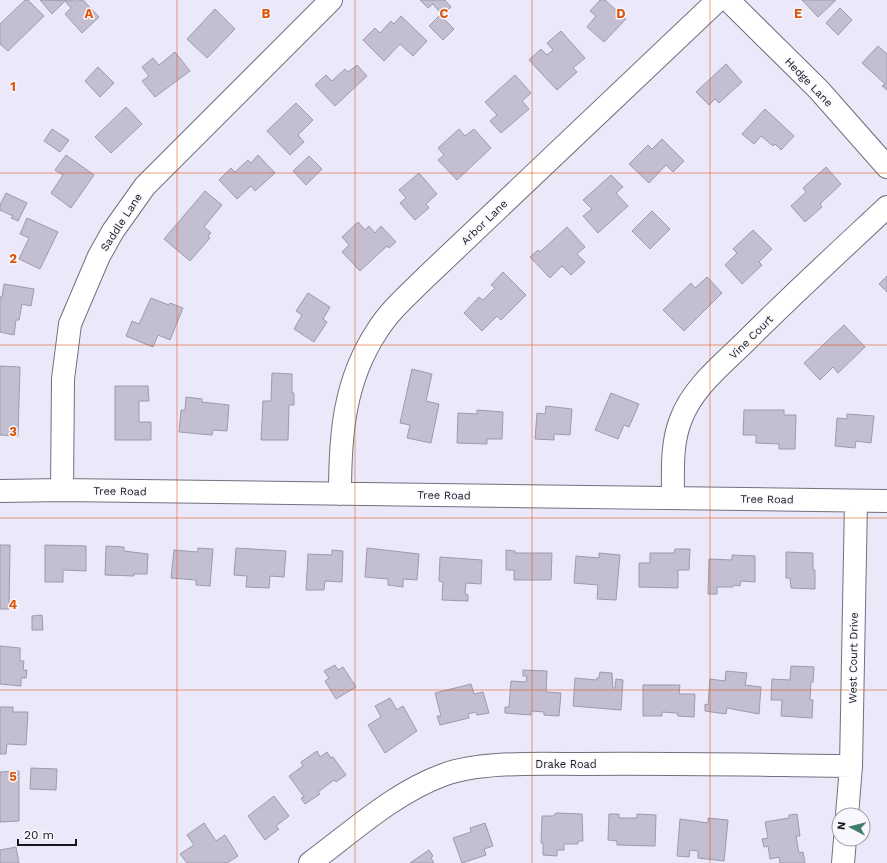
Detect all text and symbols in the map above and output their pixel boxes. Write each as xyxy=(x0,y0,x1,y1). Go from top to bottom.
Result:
text: A xyxy=(85,6,94,21)
text: B xyxy=(262,6,271,21)
text: C xyxy=(440,6,449,21)
text: D xyxy=(616,6,626,21)
text: E xyxy=(794,6,802,21)
street label: Hedge Lane xyxy=(782,55,835,110)
text: 1 xyxy=(10,79,16,94)
street label: Saddle Lane xyxy=(98,191,145,254)
street label: Arbor Lane xyxy=(459,197,510,248)
text: 2 xyxy=(9,251,17,266)
street label: Vine Court xyxy=(727,312,776,362)
text: 3 xyxy=(9,424,17,439)
street label: Tree Road xyxy=(93,485,147,498)
street label: Tree Road xyxy=(417,489,471,502)
street label: Tree Road xyxy=(740,493,794,506)
text: 4 xyxy=(9,597,18,612)
street label: West Court Drive xyxy=(846,612,861,704)
street label: Drake Road xyxy=(535,758,597,771)
text: 5 xyxy=(9,769,17,784)
north arrow xyxy=(831,807,871,847)
scale bar xyxy=(18,821,76,847)
text: N xyxy=(835,821,849,831)
text: 20 m xyxy=(24,828,54,842)

